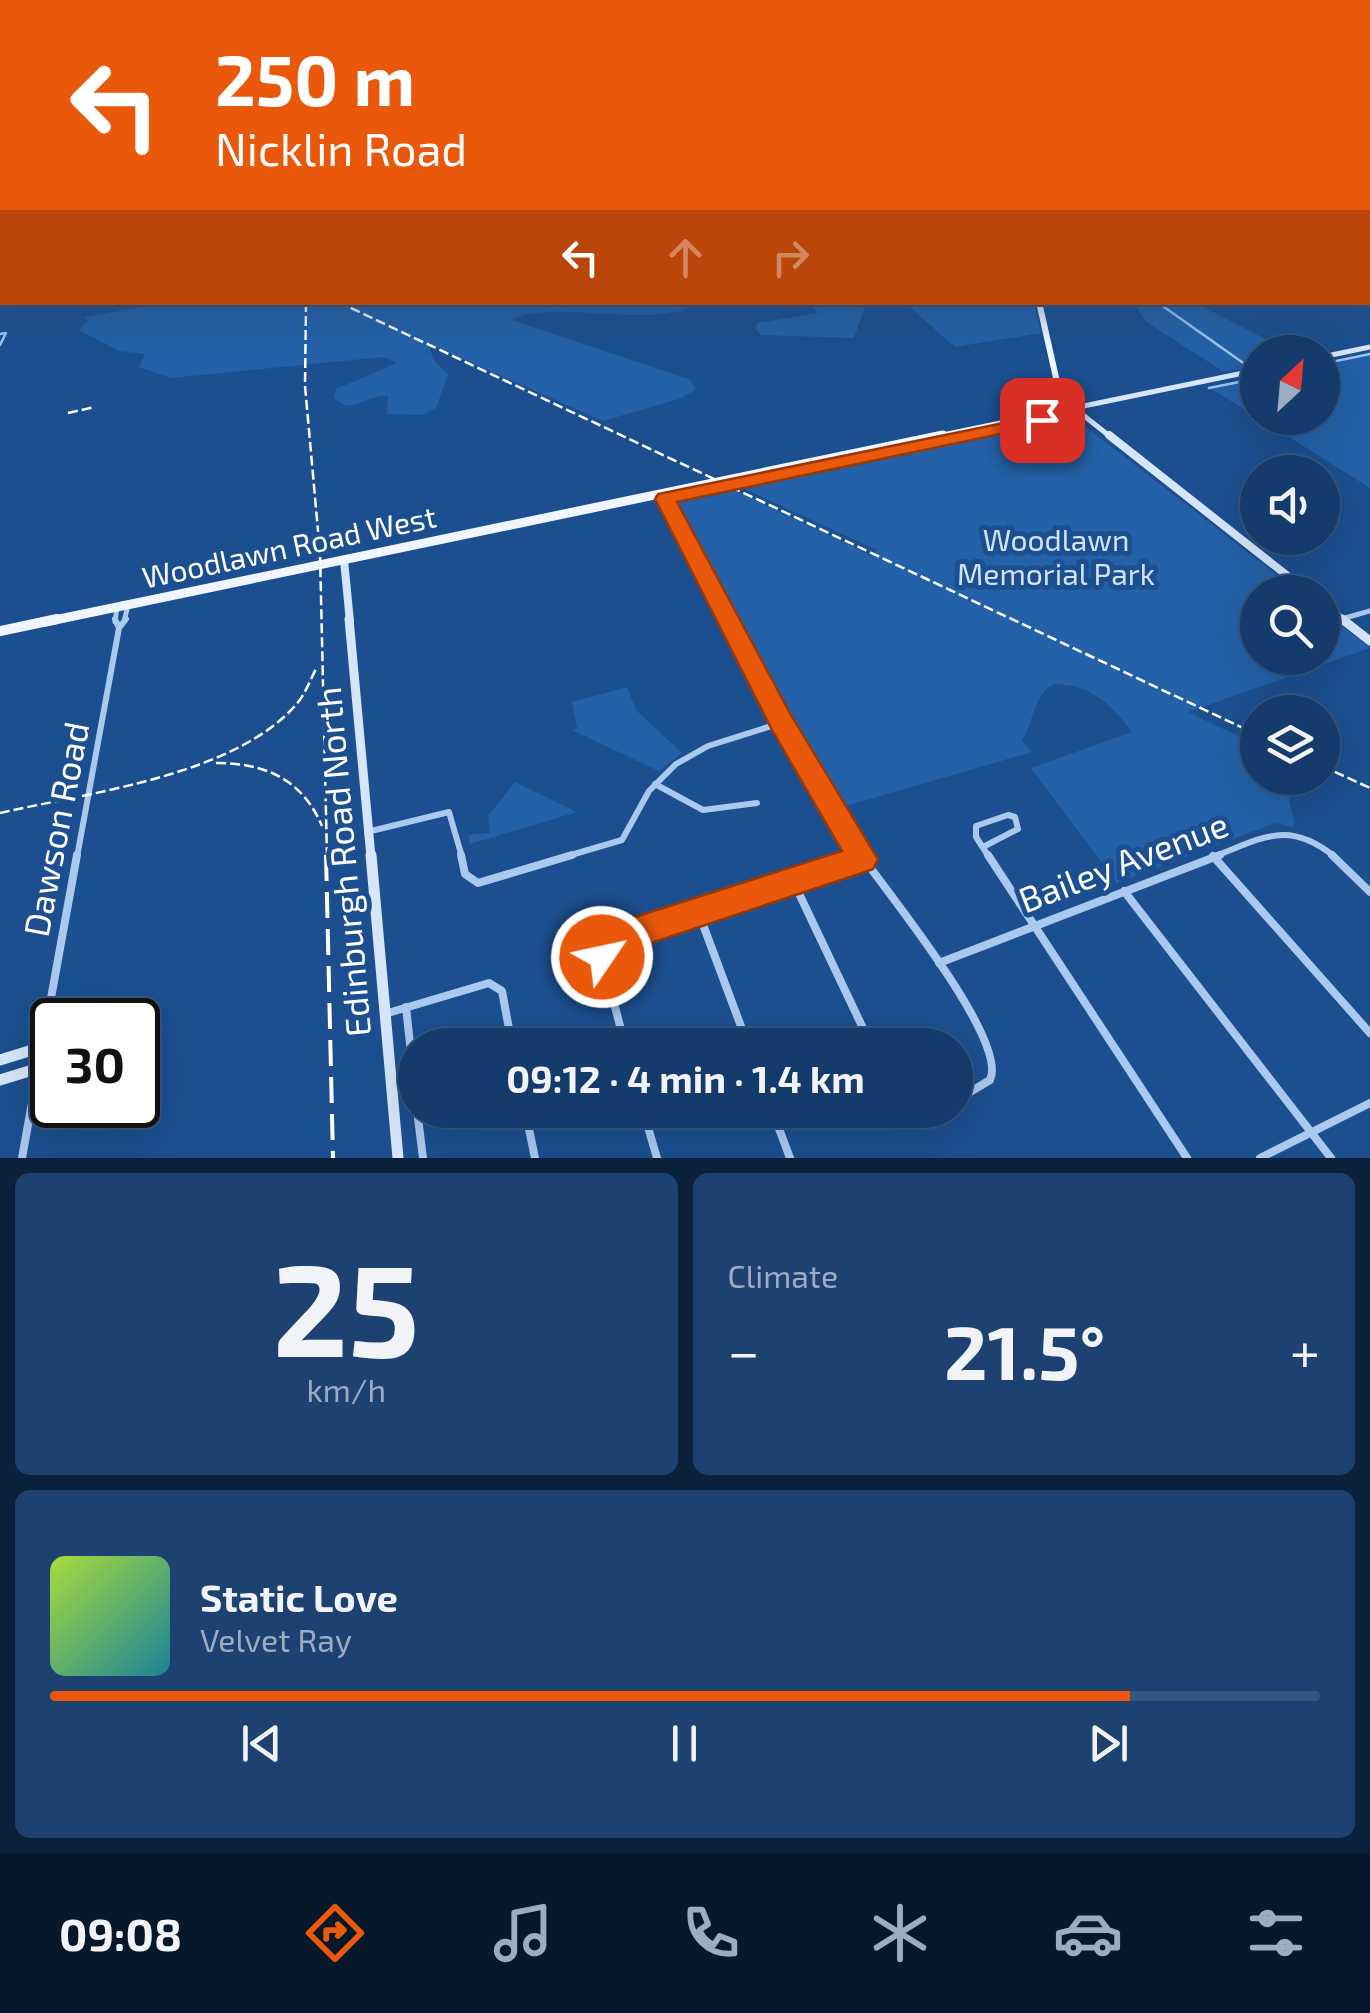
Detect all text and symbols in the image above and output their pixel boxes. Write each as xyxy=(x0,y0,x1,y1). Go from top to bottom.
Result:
text: 250 m xyxy=(215,36,415,120)
icon: left xyxy=(50,40,180,170)
text: Nicklin Road xyxy=(215,121,467,175)
icon: left xyxy=(553,230,608,285)
icon: ahead xyxy=(658,230,713,285)
icon: right xyxy=(763,230,818,285)
north arrow xyxy=(1240,335,1340,435)
map controls xyxy=(1240,335,1340,795)
pin xyxy=(1000,378,1085,463)
icon: arrive xyxy=(1015,393,1070,448)
button: sound xyxy=(1240,455,1340,555)
street label: Woodlawn Road West xyxy=(139,497,439,595)
park label: Woodlawn Memorial Park xyxy=(957,521,1155,591)
button: search xyxy=(1240,575,1340,675)
street label: Edinburgh Road North xyxy=(306,685,378,1039)
button: layers xyxy=(1240,695,1340,795)
street label: Dawson Road xyxy=(14,718,96,940)
street label: Bailey Avenue xyxy=(1012,802,1234,920)
position arrow xyxy=(550,905,654,1009)
speed limit sign: 30 xyxy=(30,998,160,1128)
text: 09:12 · 4 min · 1.4 km xyxy=(506,1055,865,1101)
text: 25 xyxy=(273,1227,420,1383)
text: Climate xyxy=(728,1256,838,1294)
text: 21.5° xyxy=(944,1305,1105,1395)
text: − xyxy=(728,1317,760,1383)
text: + xyxy=(1290,1317,1320,1383)
text: km/h xyxy=(307,1370,386,1408)
text: Static Love xyxy=(200,1574,398,1620)
text: Velvet Ray xyxy=(200,1620,352,1658)
icon: previous xyxy=(234,1716,289,1771)
icon: pause xyxy=(657,1716,712,1771)
icon: next xyxy=(1081,1716,1136,1771)
icon: directions xyxy=(300,1898,370,1968)
icon: music xyxy=(488,1898,558,1968)
icon: phone xyxy=(676,1898,746,1968)
icon: climate xyxy=(865,1898,935,1968)
icon: car xyxy=(1053,1898,1123,1968)
icon: filters xyxy=(1241,1898,1311,1968)
text: 09:08 xyxy=(59,1906,182,1960)

